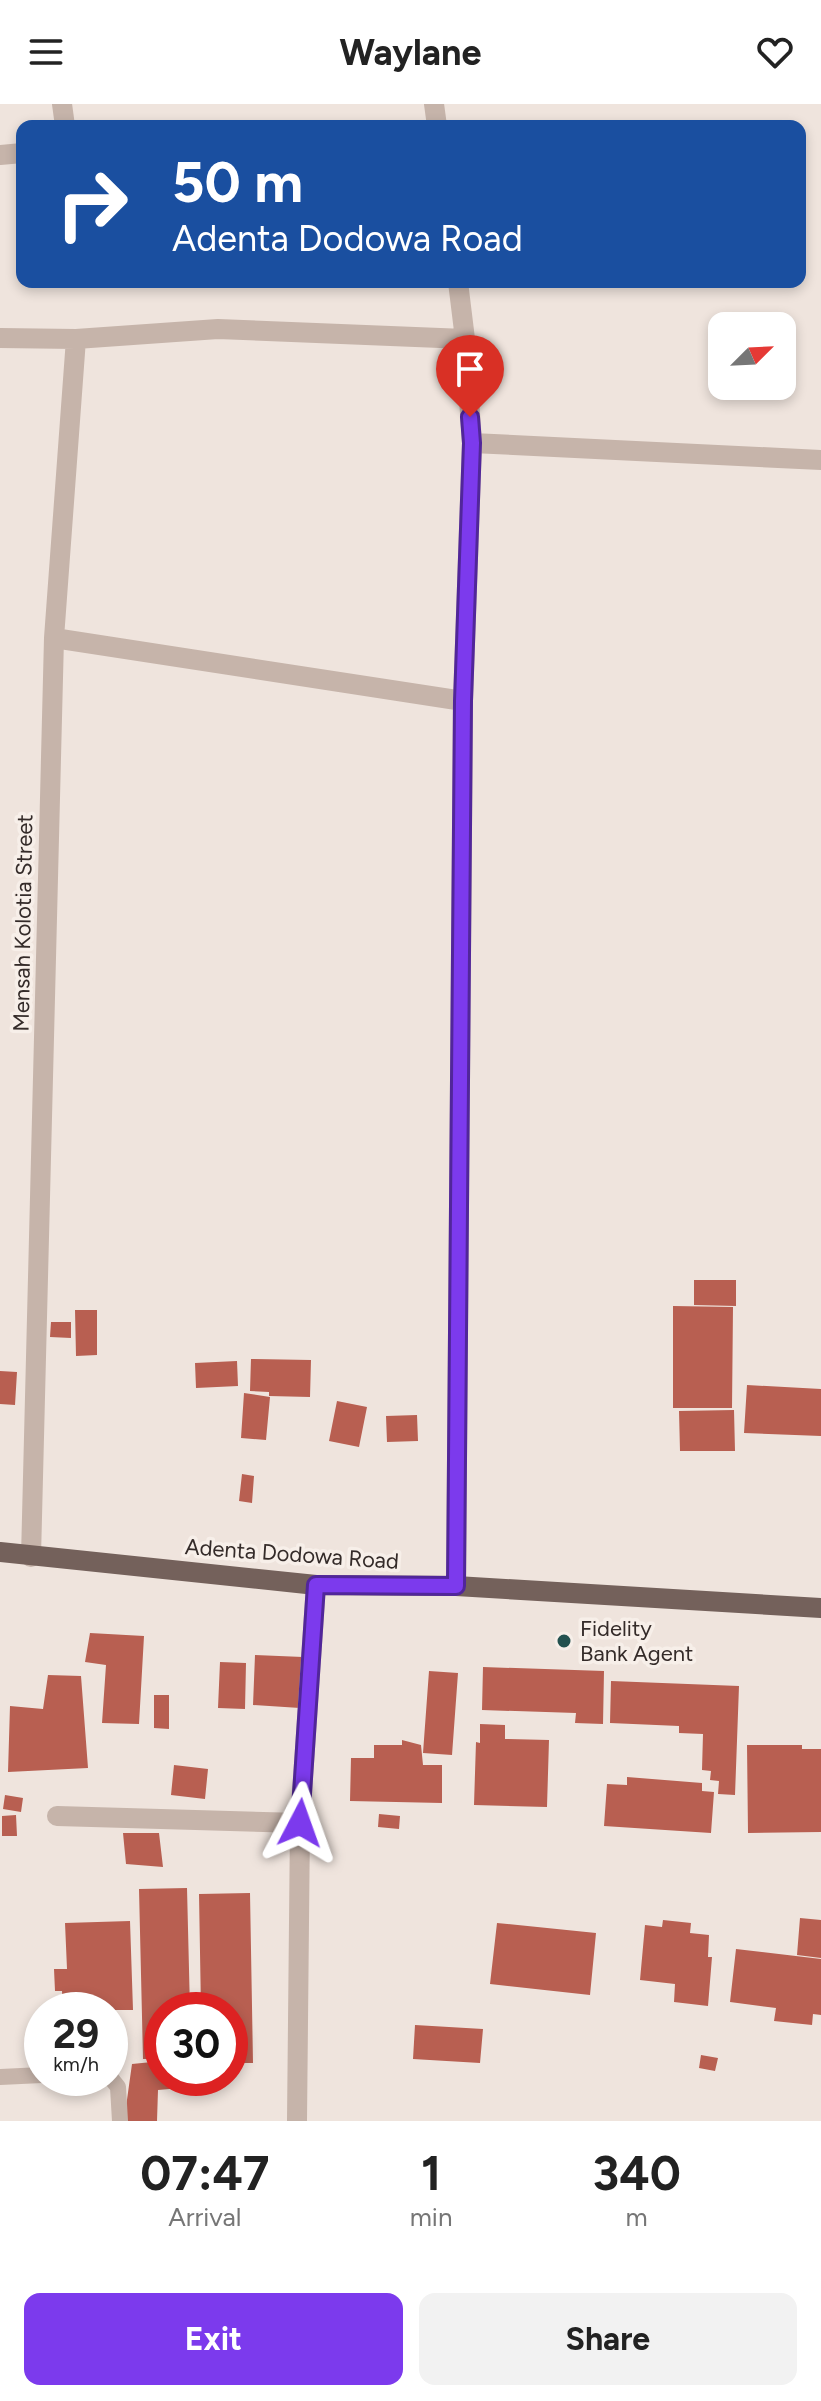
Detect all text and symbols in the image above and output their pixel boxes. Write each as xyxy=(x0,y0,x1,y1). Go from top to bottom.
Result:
icon: menu xyxy=(24,30,68,74)
icon: heart xyxy=(753,30,797,74)
text: Waylane xyxy=(340,31,481,74)
text: 50 m xyxy=(172,149,303,216)
icon: right xyxy=(40,152,144,256)
text: Adenta Dodowa Road xyxy=(172,217,523,260)
north arrow xyxy=(708,312,796,400)
map controls xyxy=(708,312,796,400)
pin xyxy=(436,335,504,417)
icon: arrive xyxy=(448,347,492,391)
street label: Mensah Kolotia Street xyxy=(8,814,38,1032)
street label: Adenta Dodowa Road xyxy=(184,1533,400,1575)
place label: Fidelity Bank Agent xyxy=(580,1615,693,1667)
marker: Fidelity Bank Agent xyxy=(555,1632,573,1650)
position arrow xyxy=(258,1781,342,1865)
speed limit sign: 30 xyxy=(144,1992,248,2096)
text: 29 xyxy=(53,2010,99,2058)
text: km/h xyxy=(53,2052,99,2076)
text: 07:47 xyxy=(140,2144,270,2202)
text: 1 xyxy=(421,2144,441,2202)
text: 340 xyxy=(593,2144,681,2202)
text: Arrival xyxy=(168,2201,242,2233)
text: min xyxy=(410,2201,452,2233)
text: m xyxy=(626,2201,648,2233)
button: Exit xyxy=(24,2293,403,2385)
button: Share xyxy=(419,2293,797,2385)

